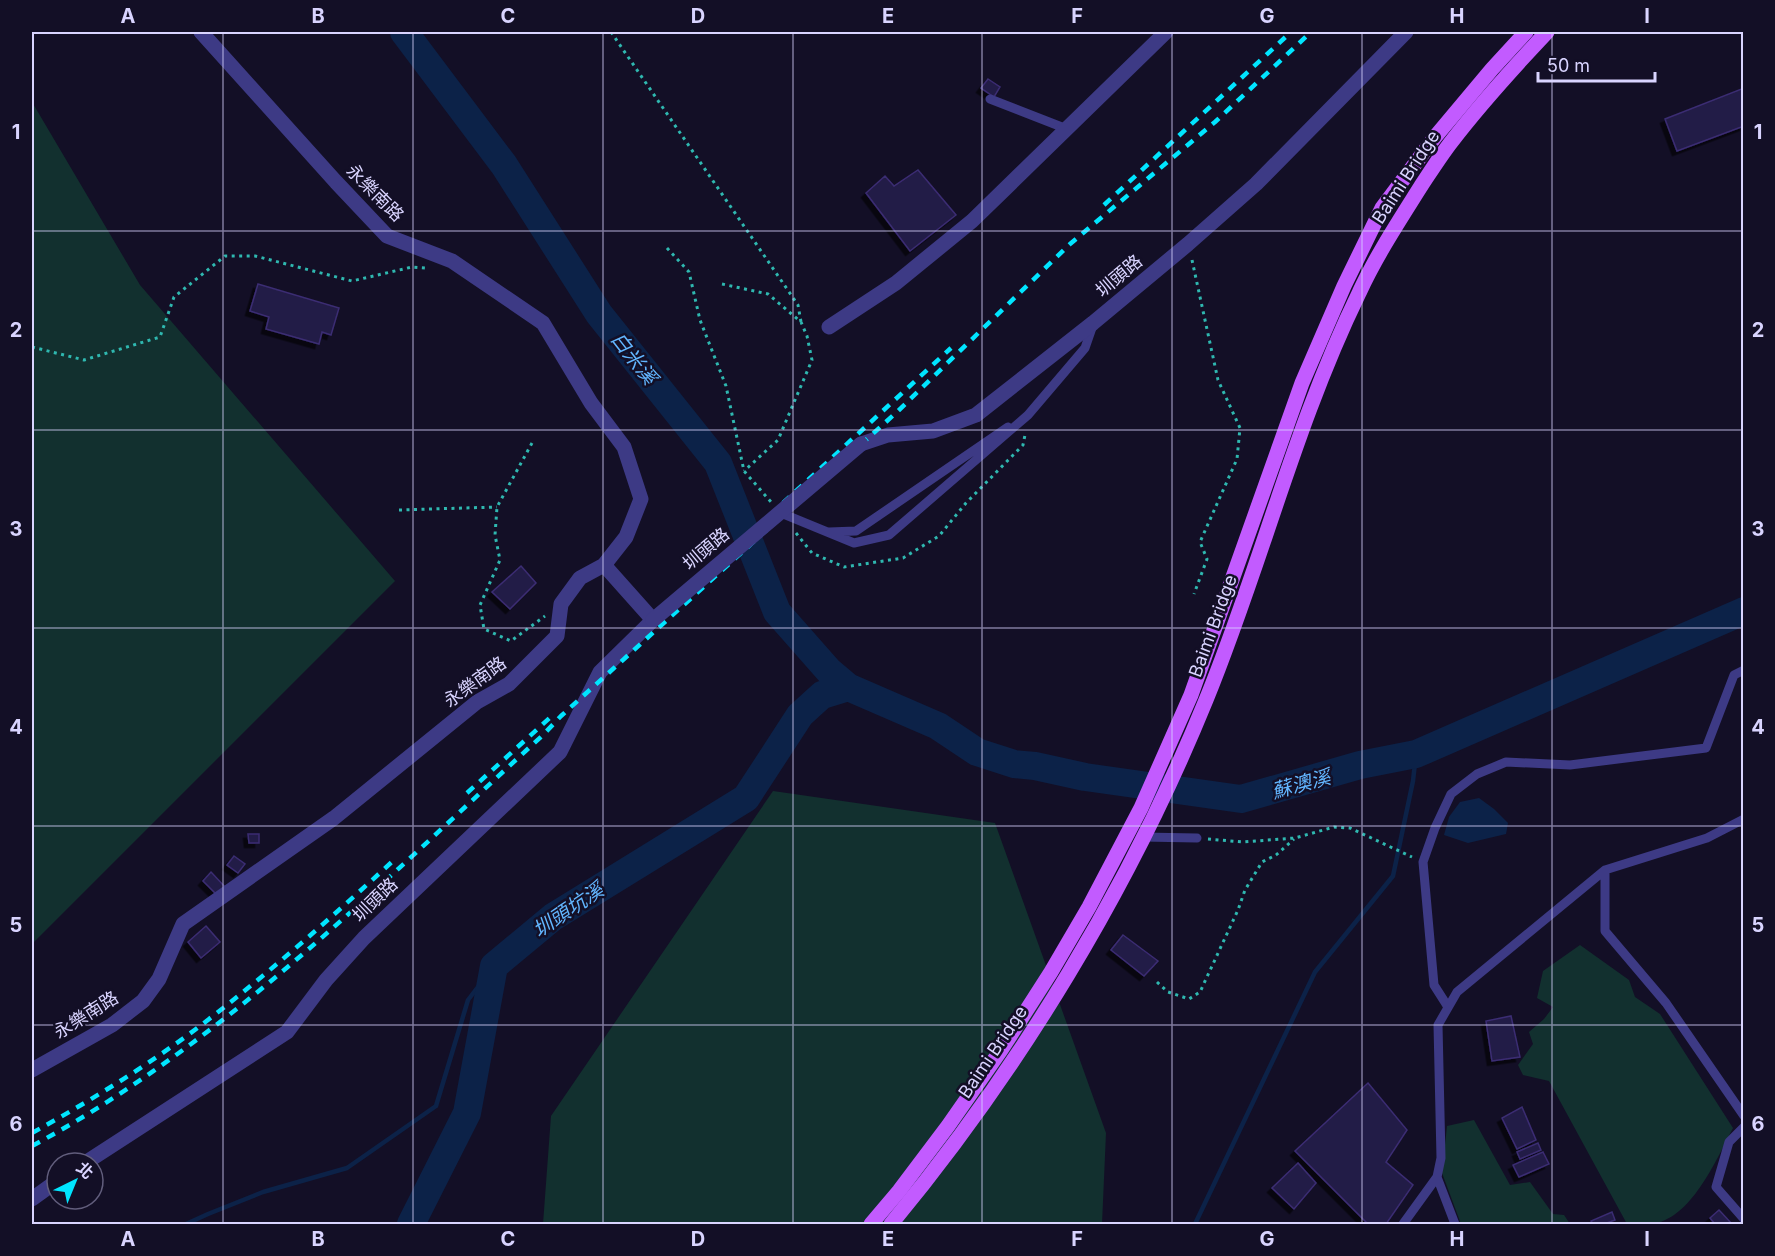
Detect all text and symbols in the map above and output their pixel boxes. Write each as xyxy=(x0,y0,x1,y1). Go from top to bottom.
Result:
text: A xyxy=(121,4,136,28)
text: B xyxy=(311,4,325,28)
text: C xyxy=(501,4,515,28)
text: D xyxy=(691,4,705,28)
text: E xyxy=(882,4,894,28)
text: F xyxy=(1071,4,1083,28)
text: G xyxy=(1259,4,1275,28)
text: H xyxy=(1450,4,1464,28)
text: I xyxy=(1644,4,1650,28)
scale bar xyxy=(1538,45,1655,83)
text: 50 m xyxy=(1547,55,1590,76)
text: 1 xyxy=(12,120,20,144)
text: 1 xyxy=(1754,120,1762,144)
street label: Baimi Bridge xyxy=(1368,126,1444,227)
street label: 永樂南路 xyxy=(342,160,408,226)
street label: 圳頭路 xyxy=(1091,250,1146,301)
text: 2 xyxy=(10,318,22,342)
text: 2 xyxy=(1752,318,1764,342)
water label: 白米溪 xyxy=(606,327,664,391)
text: 3 xyxy=(10,517,22,541)
text: 3 xyxy=(1752,517,1764,541)
street label: 圳頭路 xyxy=(678,523,733,574)
street label: Baimi Bridge xyxy=(1184,572,1241,680)
street label: 永樂南路 xyxy=(439,652,510,711)
text: 4 xyxy=(9,715,23,739)
text: 4 xyxy=(1751,715,1765,739)
water label: 蘇澳溪 xyxy=(1269,764,1336,803)
street label: 圳頭路 xyxy=(348,873,401,926)
water label: 圳頭坑溪 xyxy=(528,876,610,942)
text: 5 xyxy=(10,913,22,937)
text: 5 xyxy=(1752,913,1764,937)
street label: 永樂南路 xyxy=(50,987,122,1043)
street label: Baimi Bridge xyxy=(954,1001,1031,1102)
text: 6 xyxy=(10,1112,23,1136)
text: 6 xyxy=(1752,1112,1765,1136)
north arrow xyxy=(45,1151,105,1211)
text: 北 xyxy=(73,1157,98,1183)
text: A xyxy=(121,1227,136,1251)
text: B xyxy=(311,1227,325,1251)
text: C xyxy=(501,1227,515,1251)
text: D xyxy=(691,1227,705,1251)
text: E xyxy=(882,1227,894,1251)
text: F xyxy=(1071,1227,1083,1251)
text: G xyxy=(1259,1227,1275,1251)
text: H xyxy=(1450,1227,1464,1251)
text: I xyxy=(1644,1227,1650,1251)

